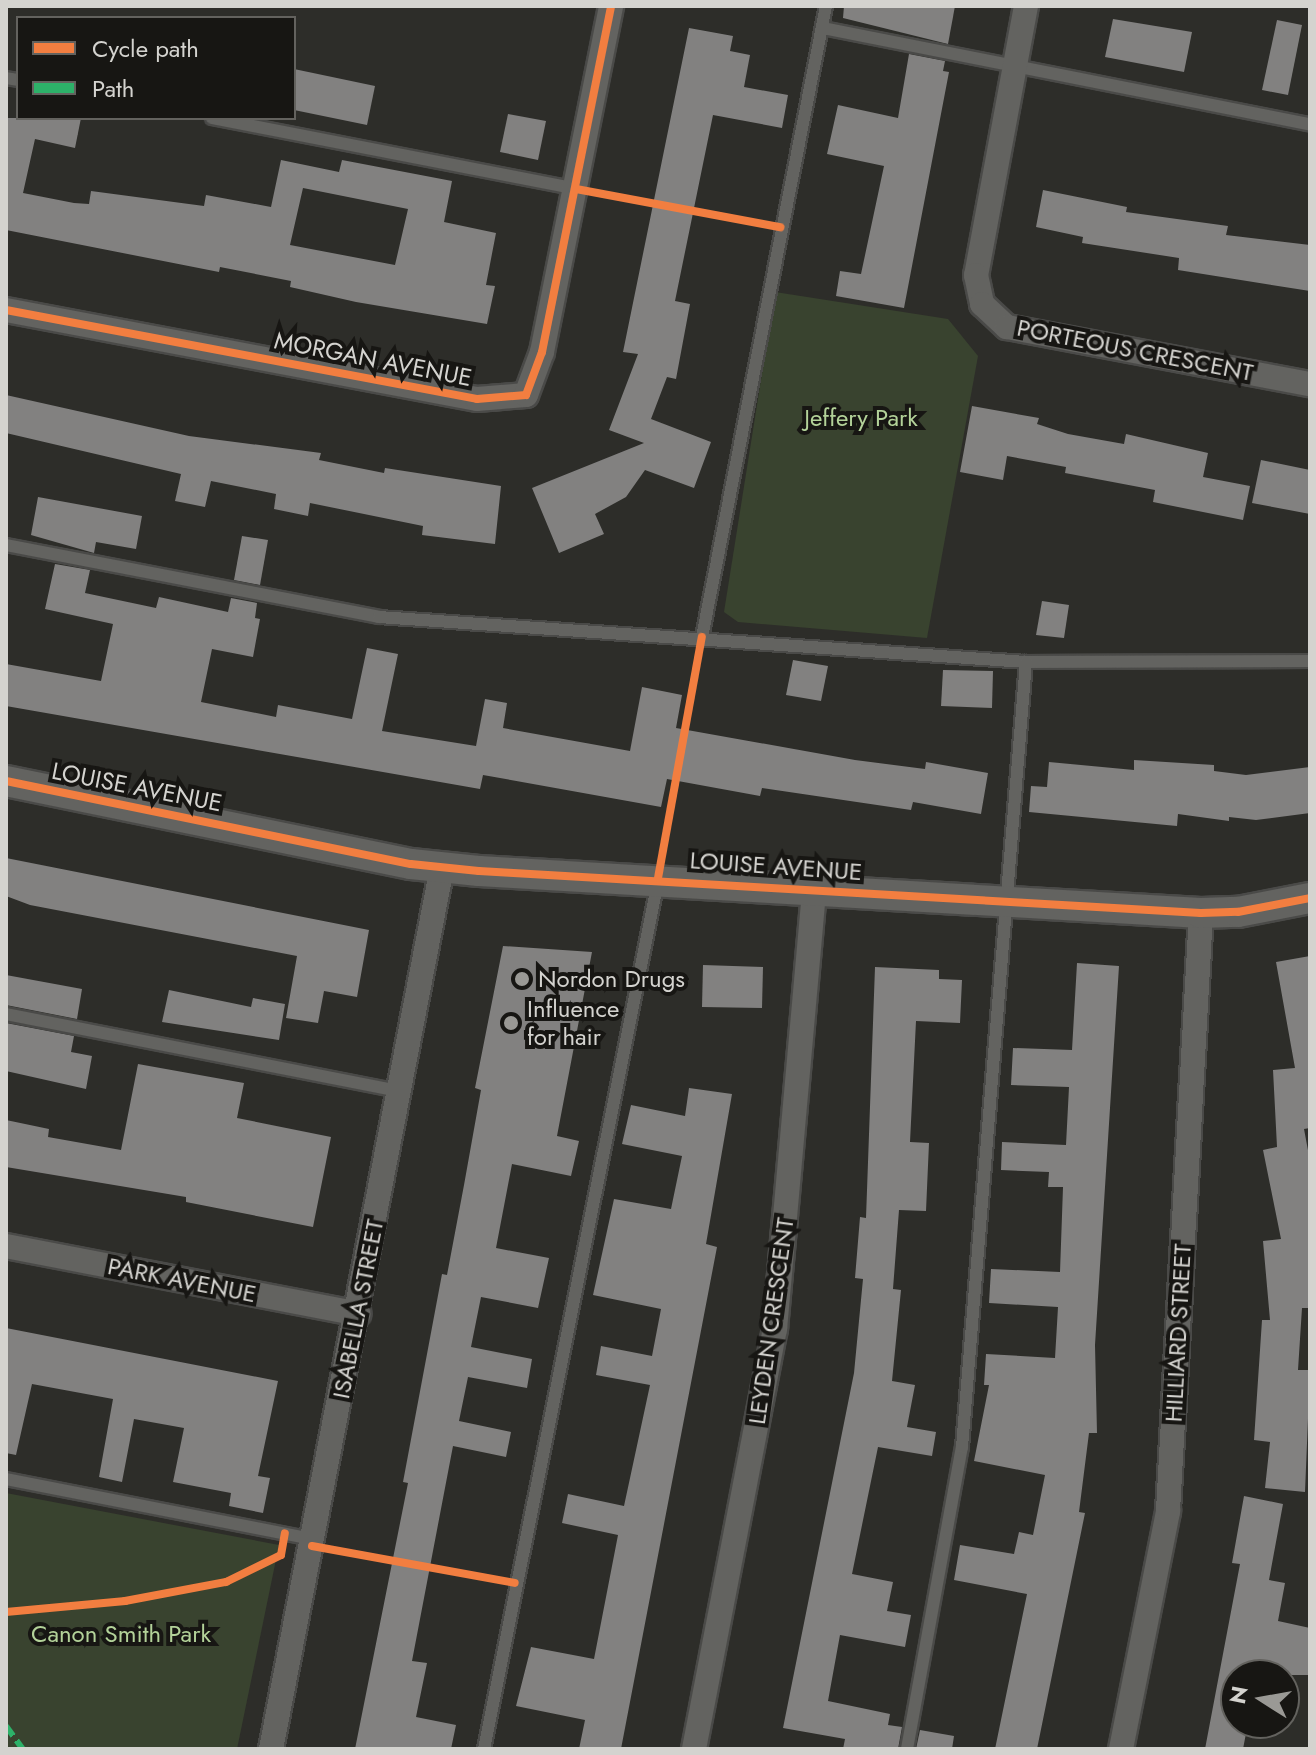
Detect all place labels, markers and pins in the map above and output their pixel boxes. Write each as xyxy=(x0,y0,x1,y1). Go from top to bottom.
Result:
place label: Nordon Drugs xyxy=(538,965,685,993)
marker: Nordon Drugs xyxy=(513,970,531,988)
place label: Influence for hair xyxy=(527,995,619,1051)
marker: Influence for hair xyxy=(502,1014,520,1032)

